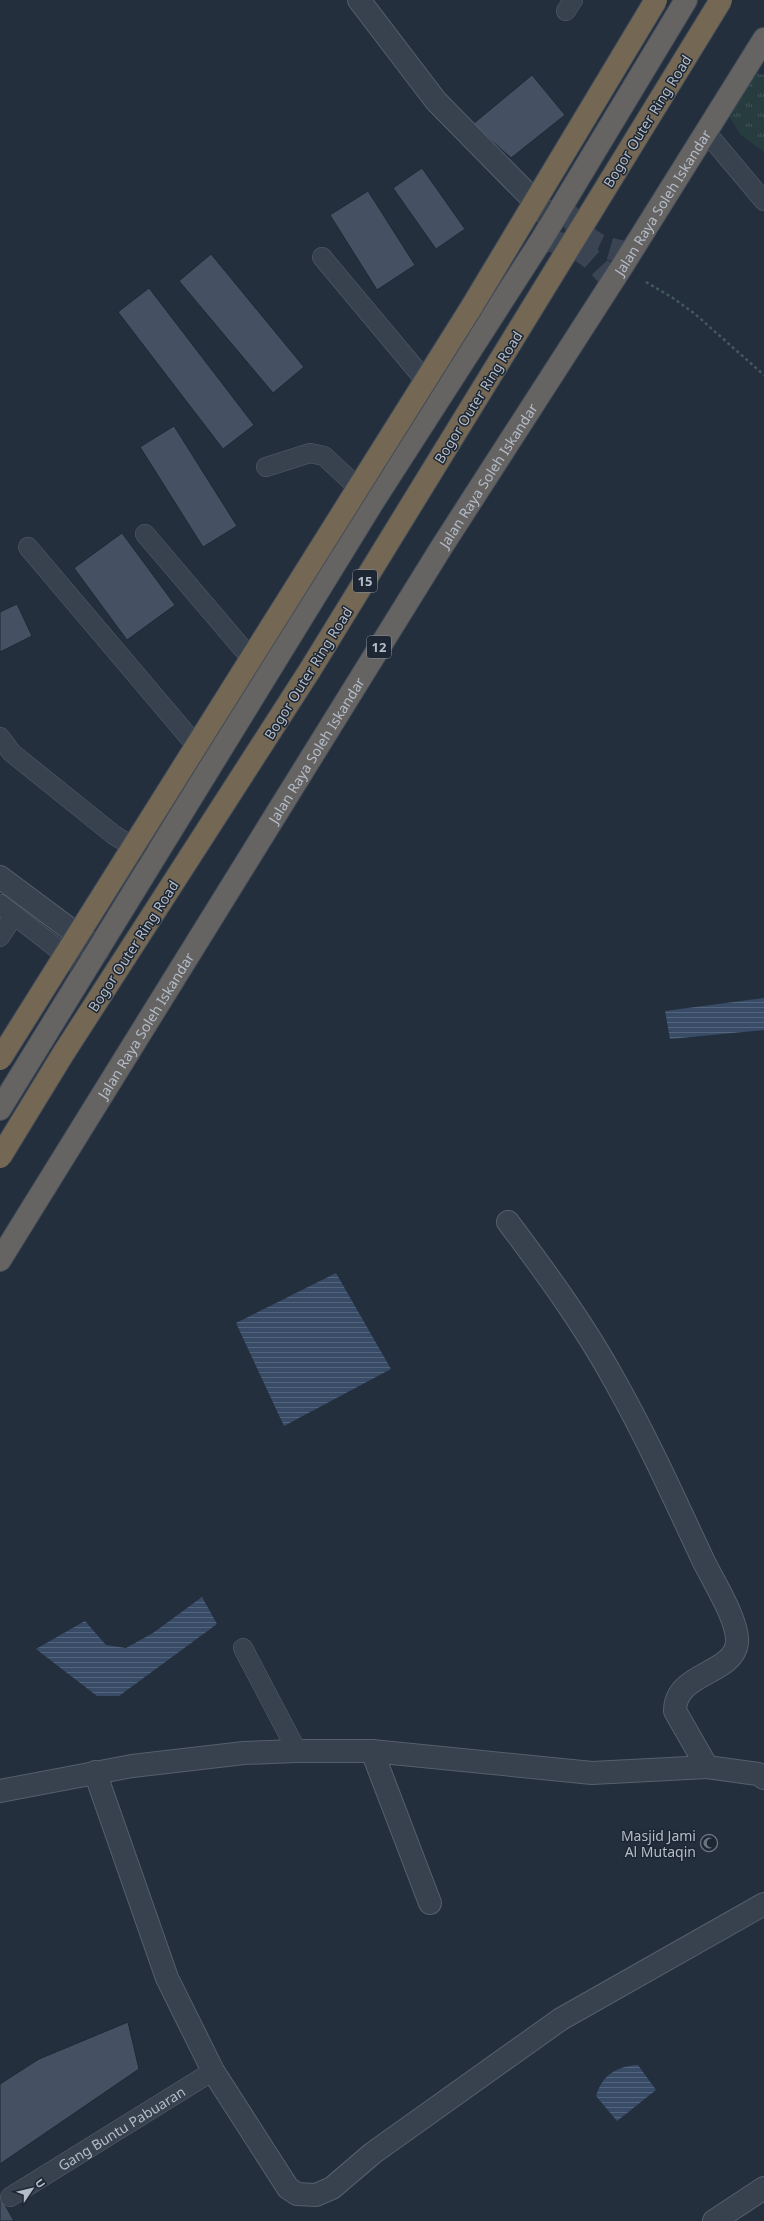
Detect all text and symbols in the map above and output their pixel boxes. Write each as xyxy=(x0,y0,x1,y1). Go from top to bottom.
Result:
street label: Bogor Outer Ring Road xyxy=(598,51,696,191)
street label: Jalan Raya Soleh Iskandar xyxy=(608,126,715,280)
street label: Bogor Outer Ring Road xyxy=(429,327,527,467)
street label: Jalan Raya Soleh Iskandar xyxy=(433,399,541,553)
road number: 15 xyxy=(353,570,377,592)
street label: Bogor Outer Ring Road xyxy=(259,603,357,743)
road number: 12 xyxy=(367,636,391,658)
street label: Jalan Raya Soleh Iskandar xyxy=(262,673,368,828)
street label: Bogor Outer Ring Road xyxy=(83,877,183,1015)
street label: Jalan Raya Soleh Iskandar xyxy=(92,949,198,1104)
place label: Masjid Jami Al Mutaqin xyxy=(621,1826,696,1861)
mosque icon: Masjid Jami Al Mutaqin xyxy=(699,1833,719,1853)
street label: Gang Buntu Pabuaran xyxy=(54,2081,188,2175)
north arrow xyxy=(12,2169,52,2209)
text: U xyxy=(32,2175,49,2191)

